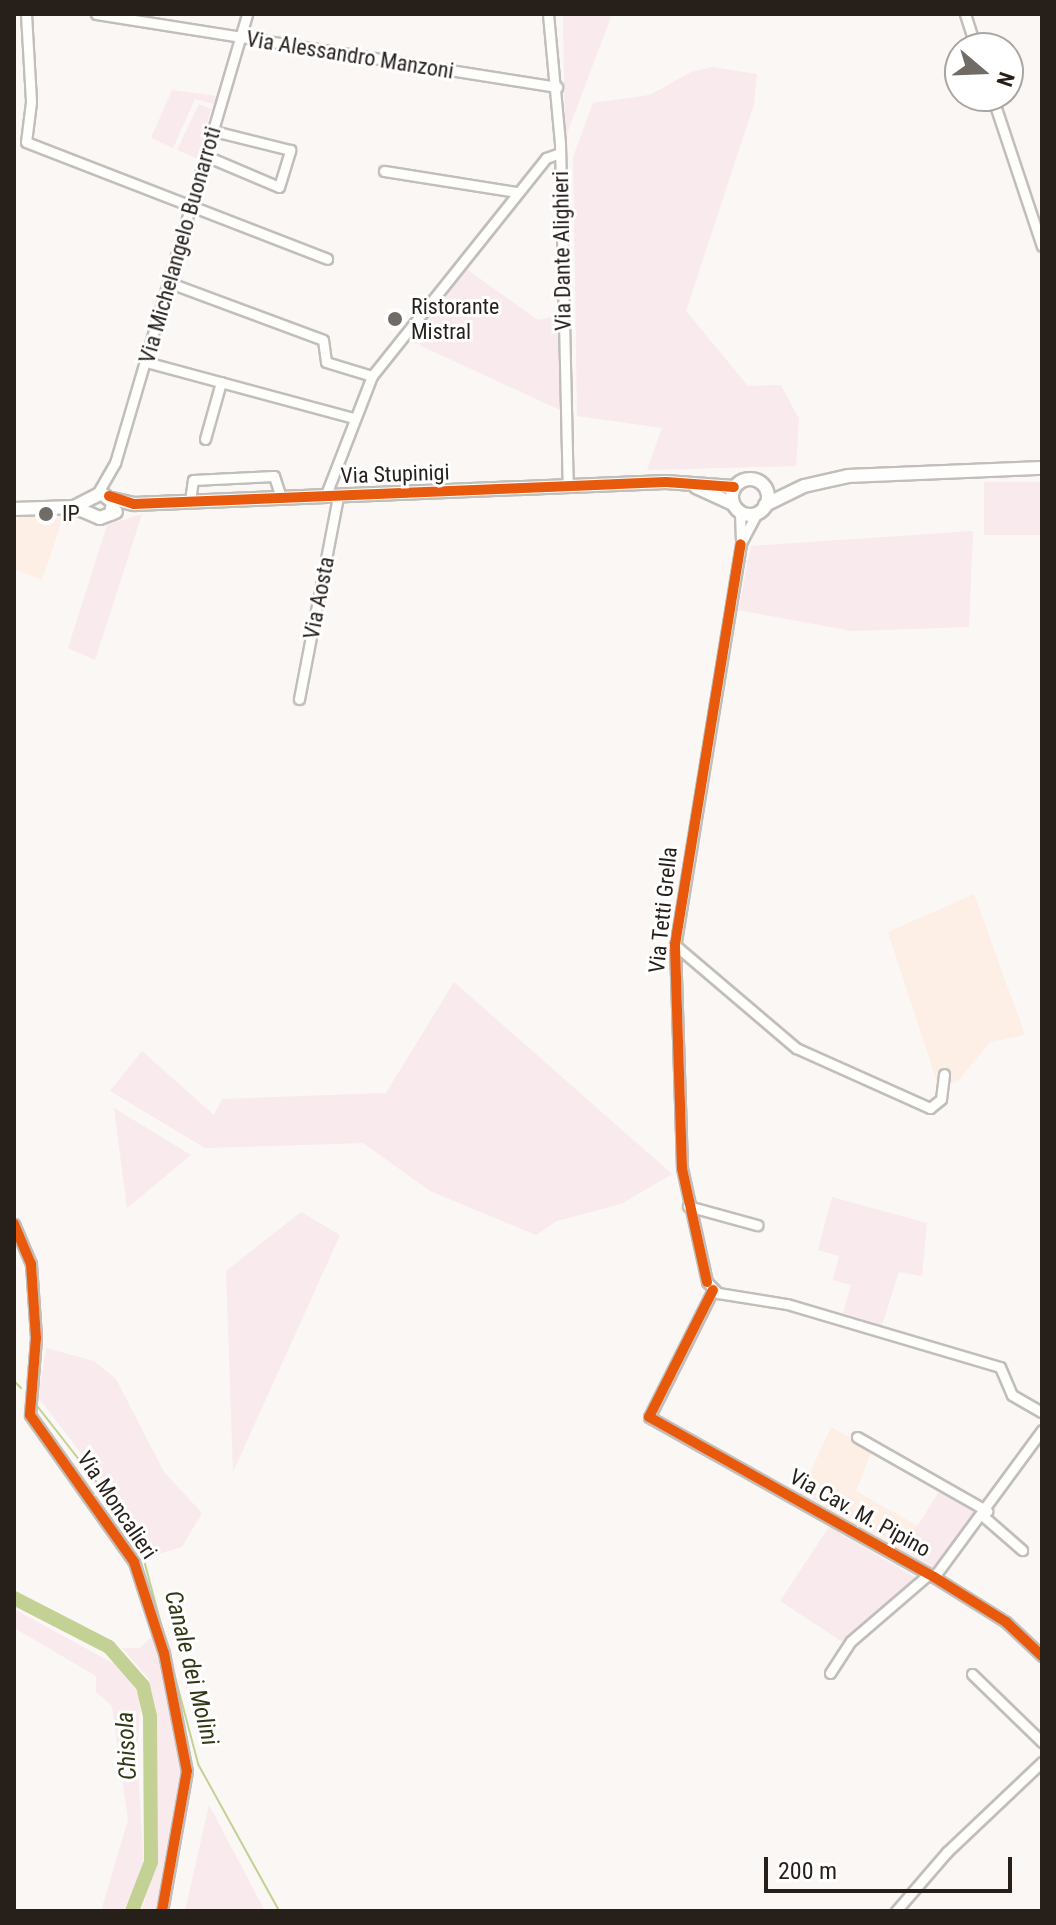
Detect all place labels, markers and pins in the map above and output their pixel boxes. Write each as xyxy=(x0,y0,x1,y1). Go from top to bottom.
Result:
place label: Ristorante Mistral xyxy=(411,293,499,344)
marker: Ristorante Mistral xyxy=(386,310,404,328)
place label: IP xyxy=(62,501,80,527)
marker: IP xyxy=(37,505,55,523)

